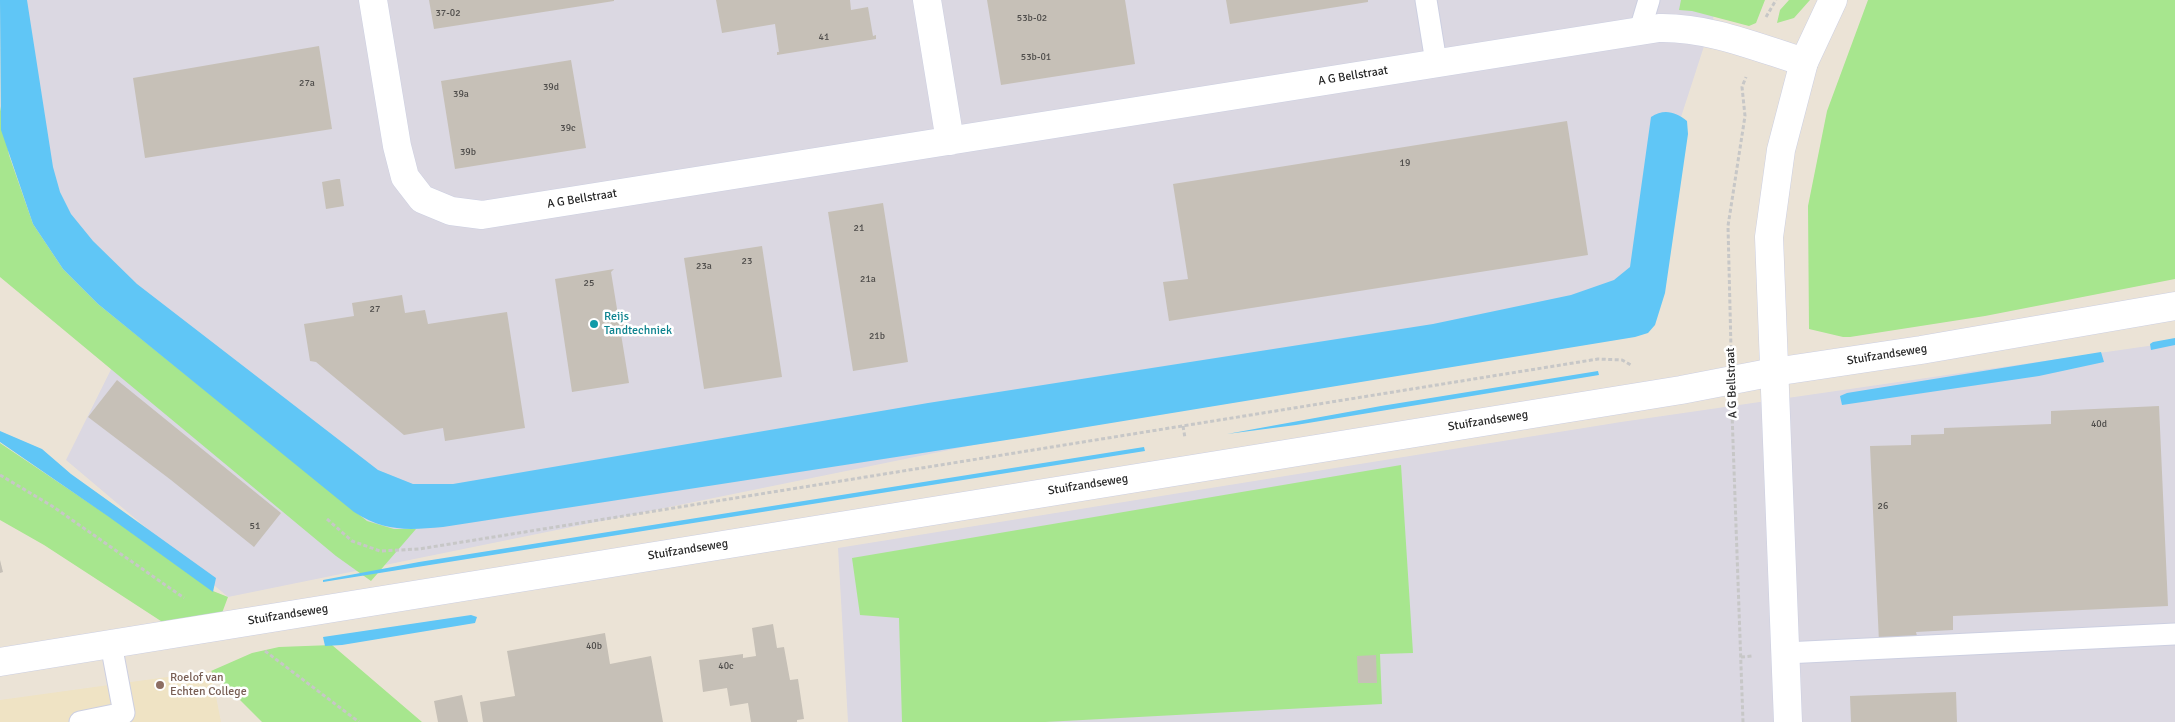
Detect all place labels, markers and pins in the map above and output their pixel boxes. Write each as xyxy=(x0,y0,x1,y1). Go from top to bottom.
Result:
place label: Reijs Tandtechniek xyxy=(604,310,672,338)
marker: Reijs Tandtechniek xyxy=(588,318,600,330)
place label: Roelof van Echten College xyxy=(170,671,247,699)
marker: Roelof van Echten College xyxy=(154,679,166,691)

